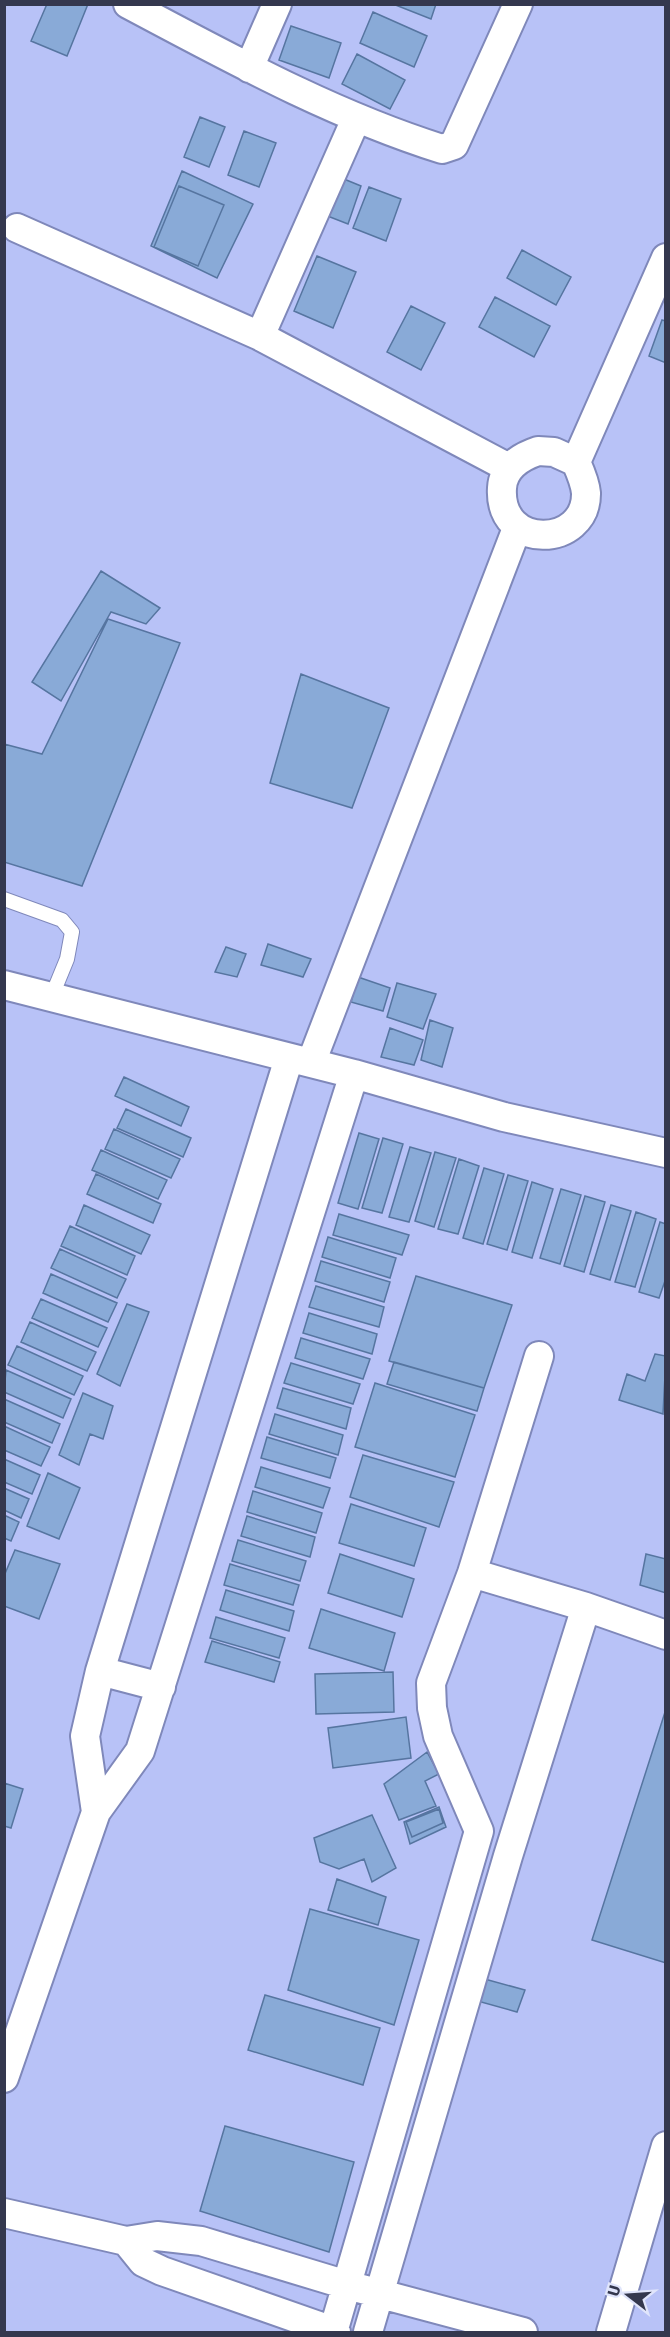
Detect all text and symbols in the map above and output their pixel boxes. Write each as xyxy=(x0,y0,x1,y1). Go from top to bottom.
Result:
north arrow xyxy=(598,2265,658,2325)
text: U xyxy=(604,2283,625,2299)

